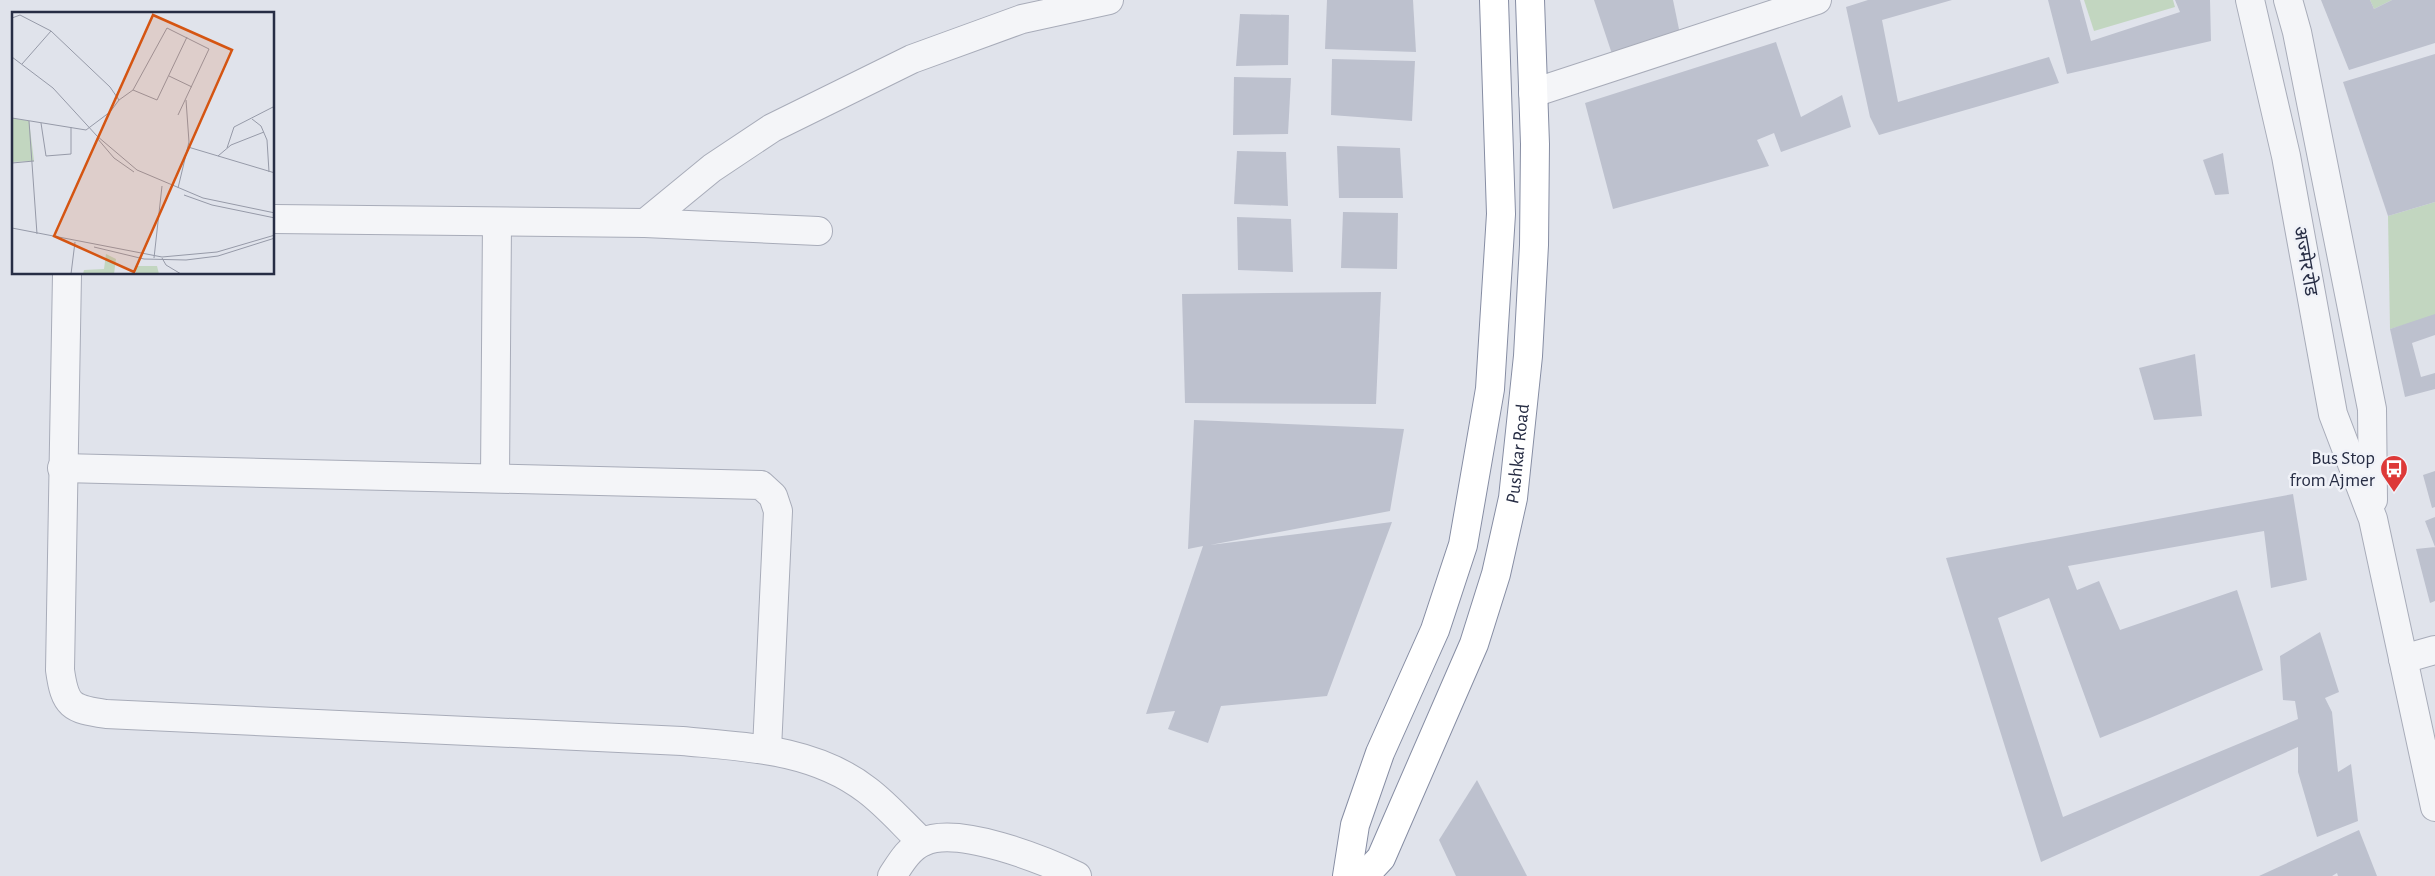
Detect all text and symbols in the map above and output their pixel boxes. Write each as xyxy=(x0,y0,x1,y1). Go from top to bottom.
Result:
inset map xyxy=(12,12,275,275)
street label: अज्मेर रोड xyxy=(2290,224,2324,298)
street label: Pushkar Road xyxy=(1503,403,1532,505)
place label: Bus Stop from Ajmer xyxy=(2290,449,2375,490)
bus stop icon: Bus Stop from Ajmer xyxy=(2379,454,2409,493)

